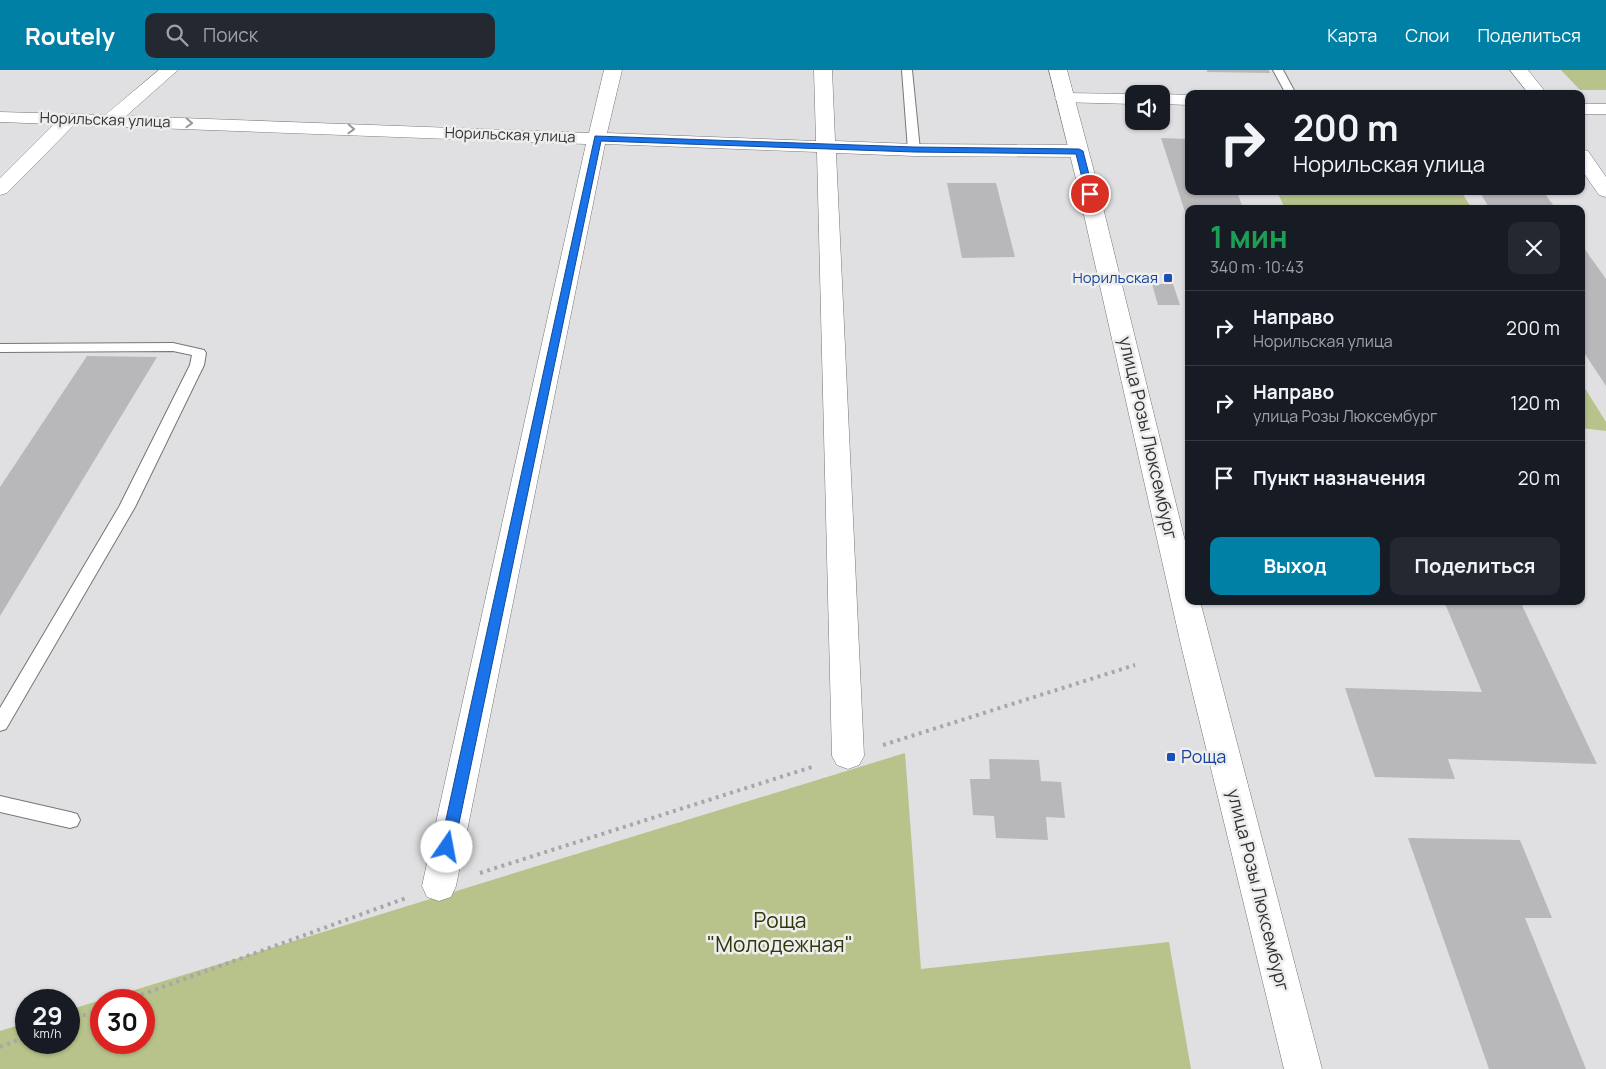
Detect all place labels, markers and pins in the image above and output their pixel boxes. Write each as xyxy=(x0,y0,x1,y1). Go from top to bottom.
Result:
pin xyxy=(1069,173,1111,215)
place label: Норильская xyxy=(1072,267,1158,288)
marker: Норильская xyxy=(1162,272,1174,284)
place label: Роща xyxy=(1181,744,1226,768)
marker: Роща xyxy=(1165,751,1177,763)

